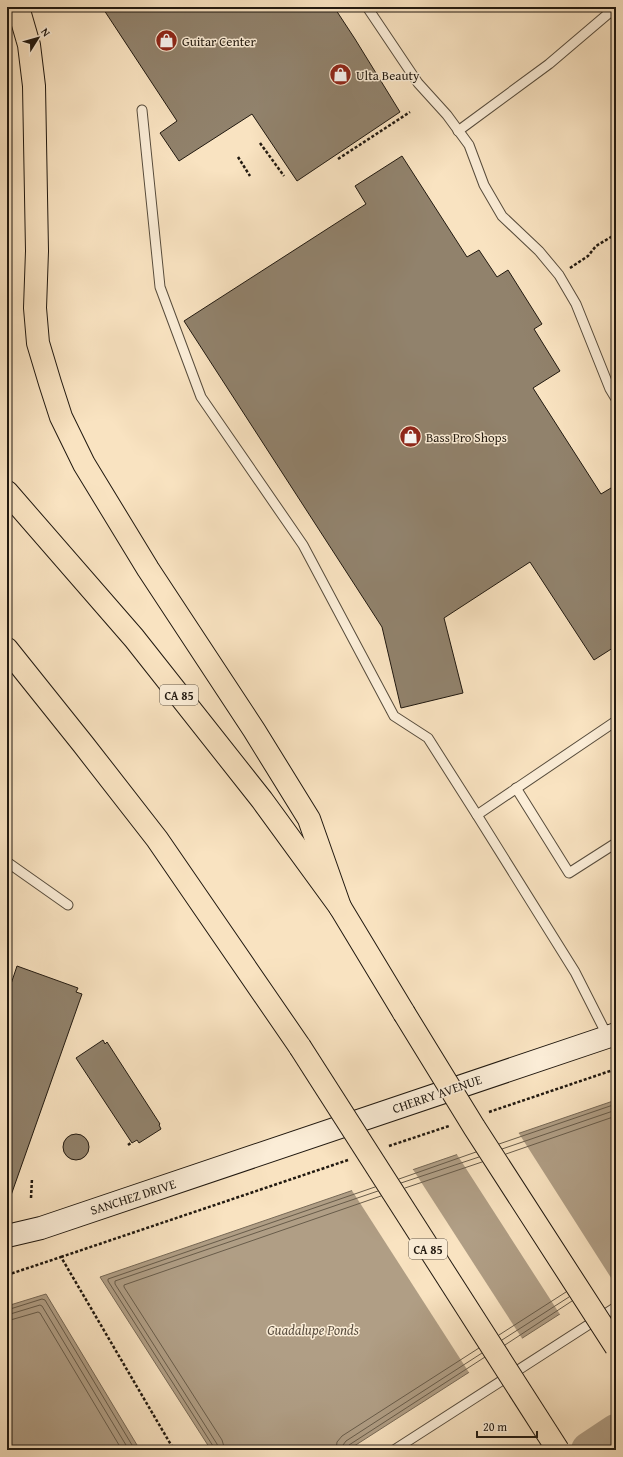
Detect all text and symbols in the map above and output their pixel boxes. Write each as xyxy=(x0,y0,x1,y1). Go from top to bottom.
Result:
north arrow xyxy=(18,18,58,58)
text: N xyxy=(37,24,55,40)
shop icon: Guitar Center xyxy=(154,28,180,54)
place label: Guitar Center xyxy=(182,32,256,51)
shop icon: Ulta Beauty xyxy=(327,62,353,88)
place label: Ulta Beauty xyxy=(356,66,420,85)
shop icon: Bass Pro Shops xyxy=(398,424,424,450)
place label: Bass Pro Shops xyxy=(426,428,507,447)
road number: CA 85 xyxy=(160,685,198,705)
street label: CHERRY AVENUE xyxy=(390,1070,485,1118)
street label: SANCHEZ DRIVE xyxy=(88,1174,179,1220)
road number: CA 85 xyxy=(409,1239,447,1259)
water label: Guadalupe Ponds xyxy=(267,1320,359,1340)
scale bar xyxy=(477,1413,537,1439)
text: 20 m xyxy=(483,1418,507,1435)

